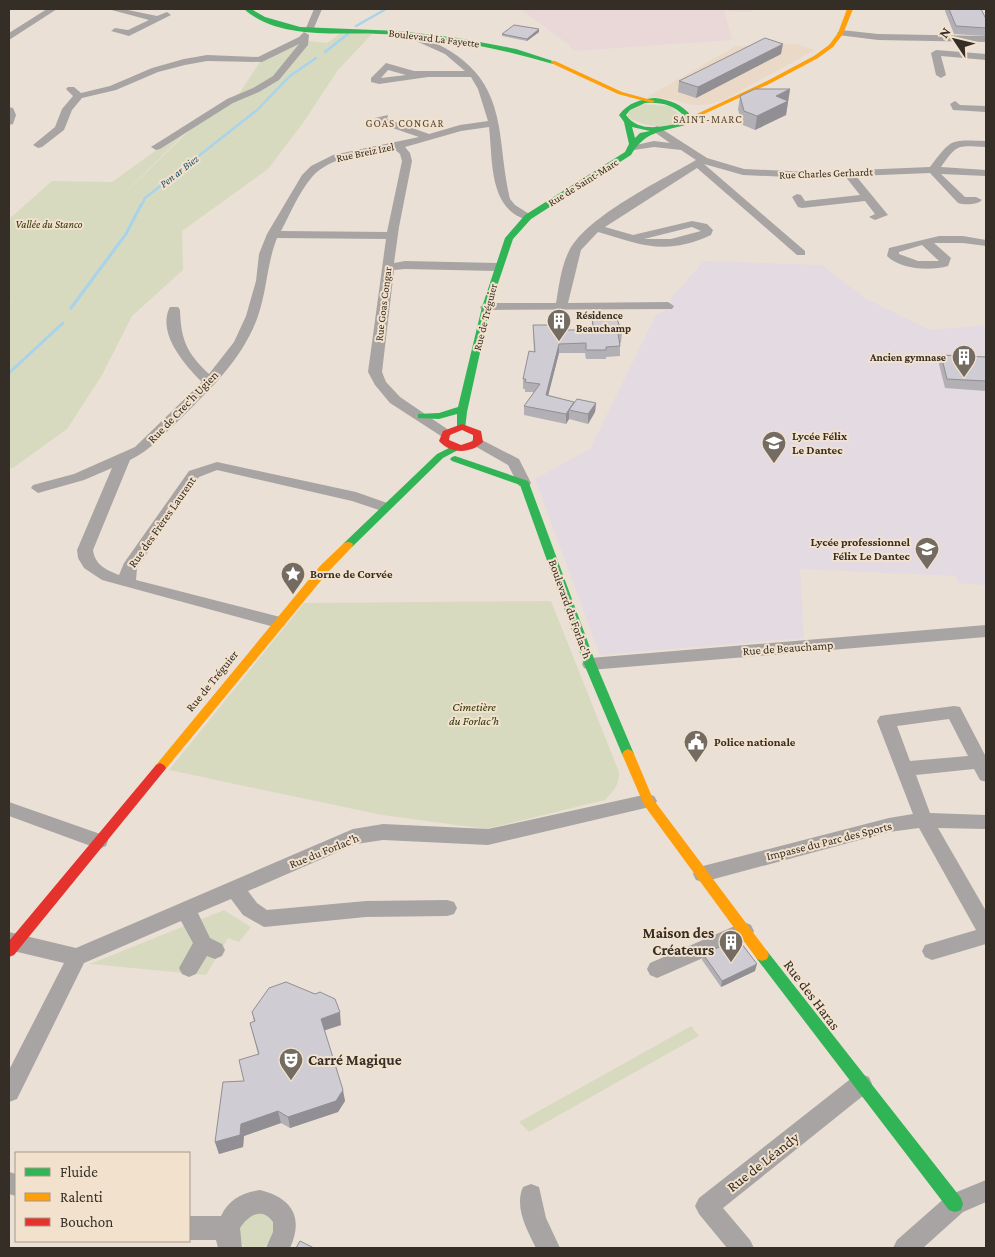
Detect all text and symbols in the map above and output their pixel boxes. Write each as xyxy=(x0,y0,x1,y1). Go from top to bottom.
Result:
north arrow xyxy=(930,15,980,65)
text: N xyxy=(935,24,954,41)
street label: Boulevard La Fayette xyxy=(388,26,480,51)
district label: SAINT-MARC xyxy=(673,113,743,125)
district label: GOAS CONGAR xyxy=(365,117,445,129)
street label: Rue Breiz Izel xyxy=(335,140,395,164)
water label: Pen ar Biez xyxy=(157,152,201,190)
street label: Rue de Saint-Marc xyxy=(546,155,621,208)
street label: Rue Charles Gerhardt xyxy=(779,165,873,181)
park label: Vallée du Stanco xyxy=(15,218,83,230)
street label: Rue Goas Congar xyxy=(372,266,395,342)
street label: Rue de Tréguier xyxy=(471,282,500,352)
building icon: Résidence Beauchamp xyxy=(546,308,572,342)
place label: Résidence Beauchamp xyxy=(576,309,631,334)
building icon: Ancien gymnase xyxy=(951,344,977,378)
place label: Ancien gymnase xyxy=(869,351,946,363)
street label: Rue de Crec'h Ugien xyxy=(145,368,221,446)
place label: Lycée Félix Le Dantec xyxy=(792,429,848,457)
school or university icon: Lycée Félix Le Dantec xyxy=(761,430,787,464)
street label: Rue des Frères Laurent xyxy=(125,473,199,570)
place label: Lycée professionnel Félix Le Dantec xyxy=(810,535,911,563)
school or university icon: Lycée professionnel Félix Le Dantec xyxy=(914,536,940,570)
street label: Boulevard du Forlac'h xyxy=(546,558,595,661)
place icon: Borne de Corvée xyxy=(280,561,306,595)
place label: Borne de Corvée xyxy=(310,567,393,581)
street label: Rue de Beauchamp xyxy=(742,638,834,658)
street label: Rue de Tréguier xyxy=(183,647,241,715)
park label: Cimetière du Forlac’h xyxy=(449,700,499,728)
public building icon: Police nationale xyxy=(683,729,709,763)
place label: Police nationale xyxy=(714,735,796,749)
street label: Impasse du Parc des Sports xyxy=(765,819,893,863)
street label: Rue du Forlac'h xyxy=(287,830,361,871)
place label: Maison des Créateurs xyxy=(643,925,714,958)
building icon: Maison des Créateurs xyxy=(718,929,744,963)
street label: Rue des Haras xyxy=(781,957,844,1033)
theatre icon: Carré Magique xyxy=(278,1047,304,1081)
place label: Carré Magique xyxy=(308,1052,402,1068)
street label: Rue de Léandy xyxy=(724,1129,803,1196)
legend xyxy=(15,1152,190,1242)
text: Fluide xyxy=(60,1164,98,1180)
text: Ralenti xyxy=(60,1189,103,1205)
text: Bouchon xyxy=(60,1214,113,1230)

